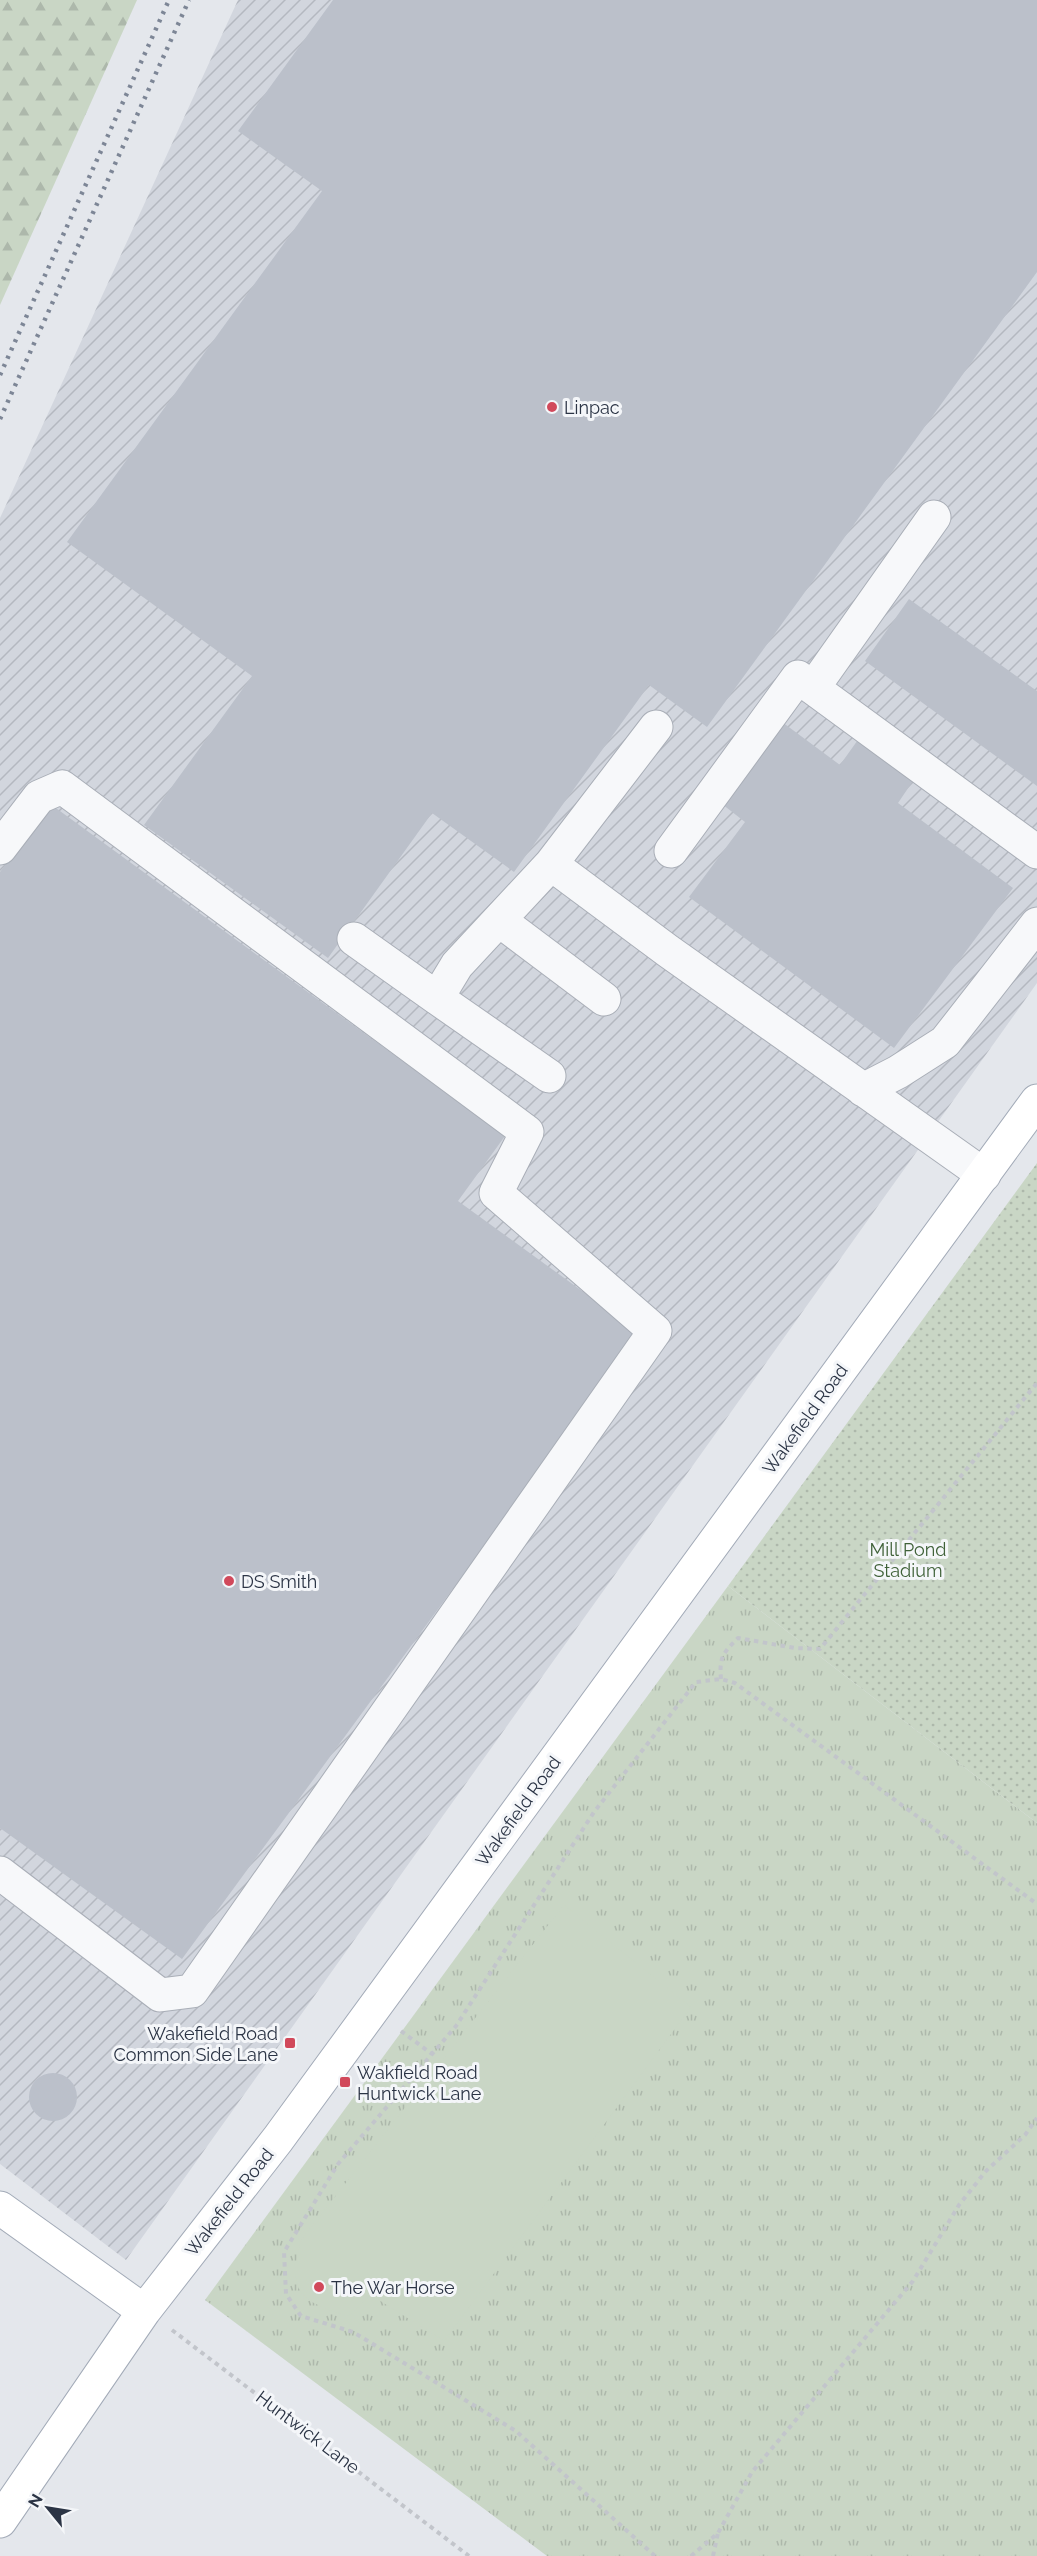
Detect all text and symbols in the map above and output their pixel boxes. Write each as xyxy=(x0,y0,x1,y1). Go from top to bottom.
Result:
place label: Linpac xyxy=(564,397,620,418)
marker: Linpac xyxy=(545,400,559,414)
street label: Wakefield Road xyxy=(758,1360,852,1478)
park label: Mill Pond Stadium xyxy=(870,1539,946,1581)
place label: DS Smith xyxy=(241,1571,317,1592)
marker: DS Smith xyxy=(222,1574,236,1588)
street label: Wakefield Road xyxy=(471,1752,565,1870)
place label: Wakefield Road Common Side Lane xyxy=(113,2023,278,2065)
marker: Wakefield Road Common Side Lane xyxy=(283,2036,297,2050)
place label: Wakfield Road Huntwick Lane xyxy=(357,2062,482,2104)
marker: Wakfield Road Huntwick Lane xyxy=(338,2075,352,2089)
street label: Wakefield Road xyxy=(180,2144,278,2260)
place label: The War Horse xyxy=(331,2277,455,2298)
marker: The War Horse xyxy=(312,2280,326,2294)
street label: Huntwick Lane xyxy=(252,2386,364,2478)
north arrow xyxy=(18,2478,78,2538)
text: N xyxy=(24,2491,47,2511)

